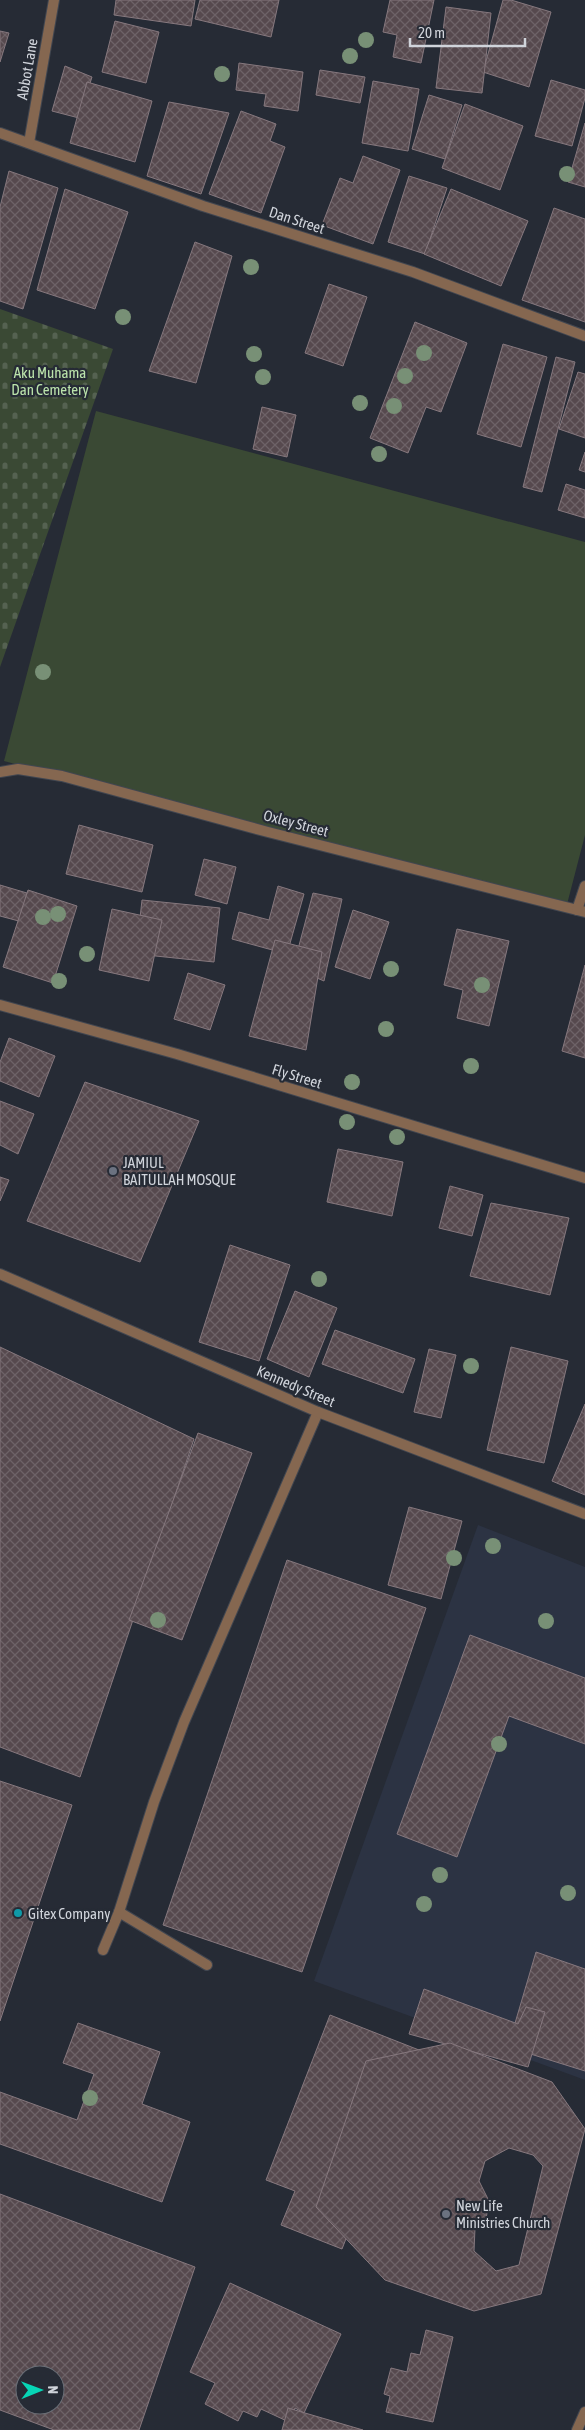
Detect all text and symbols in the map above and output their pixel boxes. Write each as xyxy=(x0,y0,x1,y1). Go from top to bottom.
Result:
scale bar xyxy=(410,15,525,47)
text: 20 m xyxy=(418,24,445,41)
street label: Abbot Lane xyxy=(13,37,41,101)
street label: Dan Street xyxy=(267,203,327,237)
park label: Aku Muhama Dan Cemetery xyxy=(11,364,89,398)
street label: Oxley Street xyxy=(262,806,330,840)
street label: Fly Street xyxy=(270,1060,324,1092)
place label: JAMIUL BAITULLAH MOSQUE xyxy=(123,1154,236,1188)
marker: JAMIUL BAITULLAH MOSQUE xyxy=(107,1165,119,1177)
street label: Kennedy Street xyxy=(254,1362,338,1410)
place label: Gitex Company xyxy=(28,1905,111,1922)
marker: Gitex Company xyxy=(12,1907,24,1919)
place label: New Life Ministries Church xyxy=(456,2197,550,2231)
marker: New Life Ministries Church xyxy=(440,2208,452,2220)
north arrow xyxy=(15,2365,65,2415)
text: N xyxy=(45,2386,61,2394)

